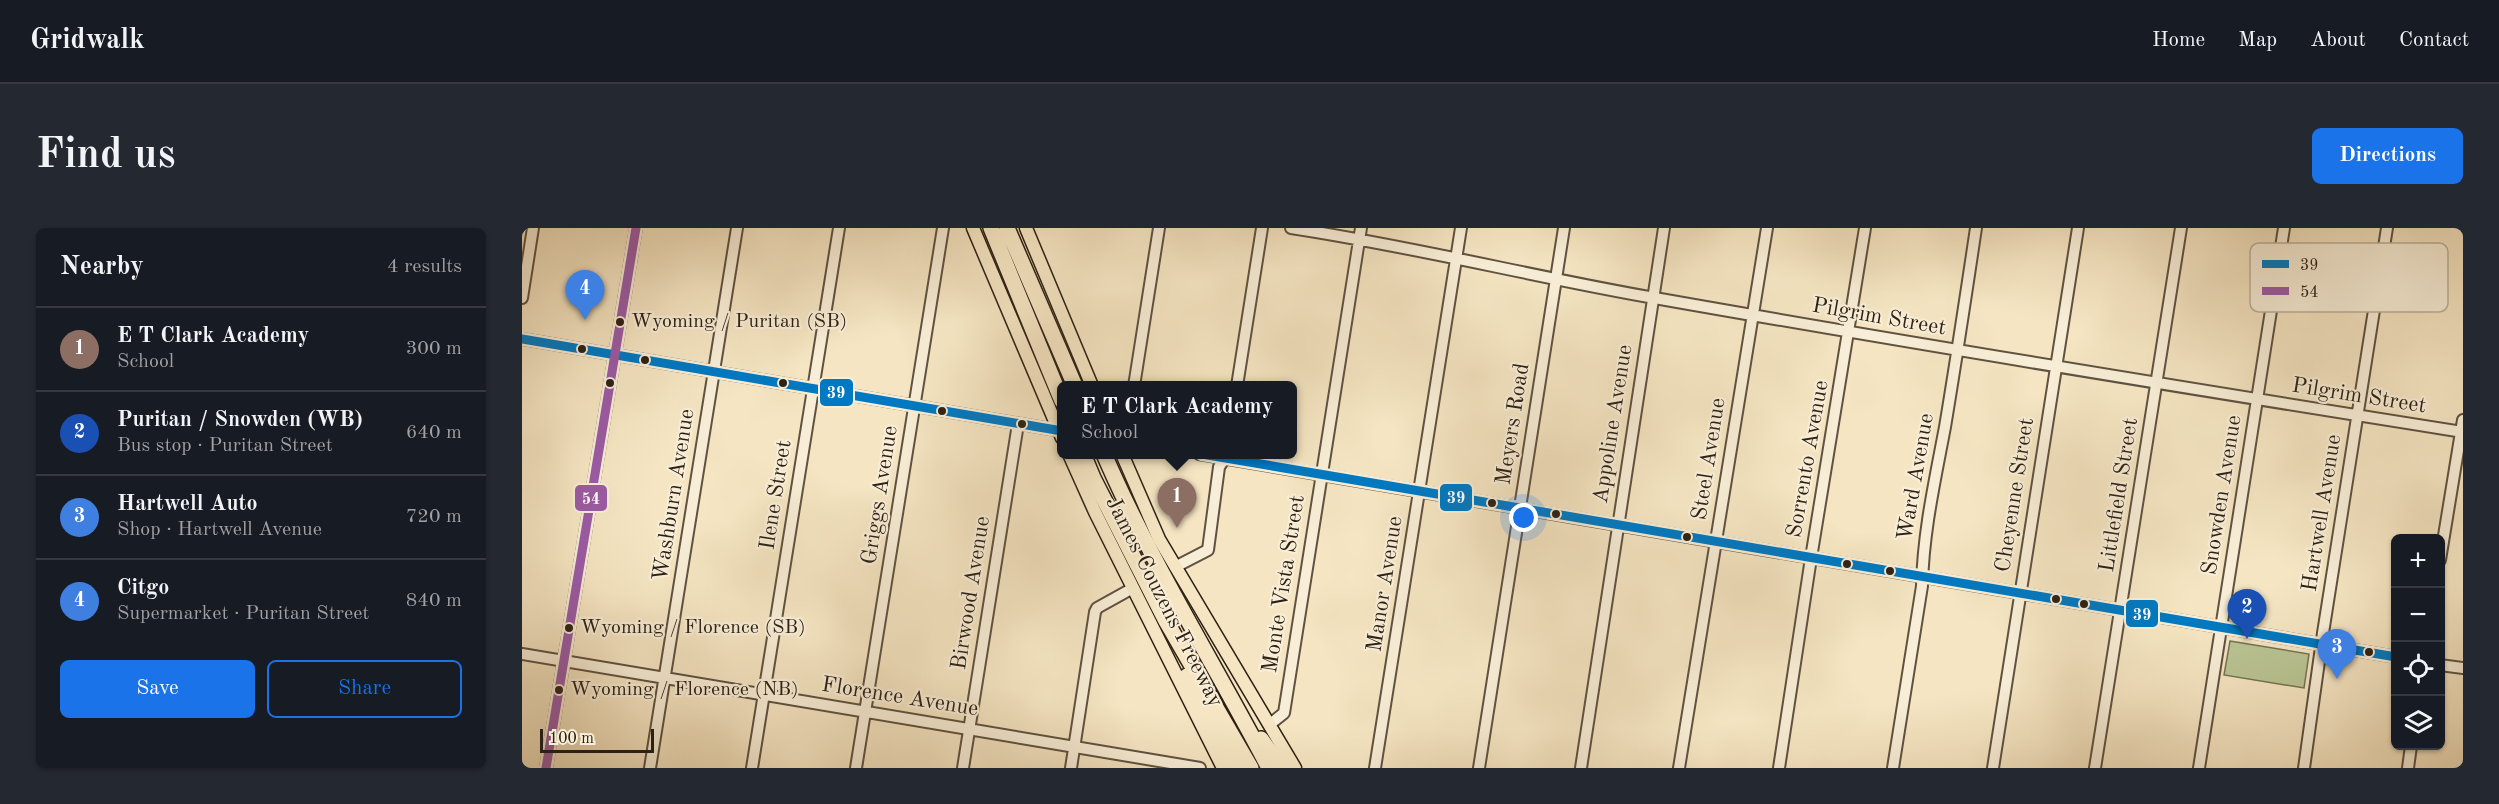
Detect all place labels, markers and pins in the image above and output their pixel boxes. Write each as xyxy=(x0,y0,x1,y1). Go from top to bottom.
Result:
pin: 4 xyxy=(566,270,604,320)
place label: Wyoming / Puritan (SB) xyxy=(631,312,847,332)
marker: Wyoming / Puritan (SB) xyxy=(614,316,626,328)
unlabelled marker xyxy=(576,343,588,355)
unlabelled marker xyxy=(639,354,651,366)
unlabelled marker xyxy=(604,377,616,389)
unlabelled marker xyxy=(777,377,789,389)
unlabelled marker xyxy=(936,405,948,417)
unlabelled marker xyxy=(1016,418,1028,430)
pin: 1 xyxy=(1158,478,1196,528)
unlabelled marker xyxy=(1486,497,1498,509)
unlabelled marker xyxy=(1550,508,1562,520)
unlabelled marker xyxy=(1681,531,1693,543)
unlabelled marker xyxy=(1841,558,1853,570)
unlabelled marker xyxy=(1884,565,1896,577)
pin: 2 xyxy=(2228,590,2266,639)
unlabelled marker xyxy=(2050,593,2062,605)
unlabelled marker xyxy=(2078,598,2090,610)
place label: Wyoming / Florence (SB) xyxy=(580,618,806,638)
marker: Wyoming / Florence (SB) xyxy=(563,622,575,634)
pin: 3 xyxy=(2318,630,2356,679)
unlabelled marker xyxy=(2363,646,2375,658)
place label: Wyoming / Florence (NB) xyxy=(570,680,799,700)
marker: Wyoming / Florence (NB) xyxy=(553,684,565,696)

